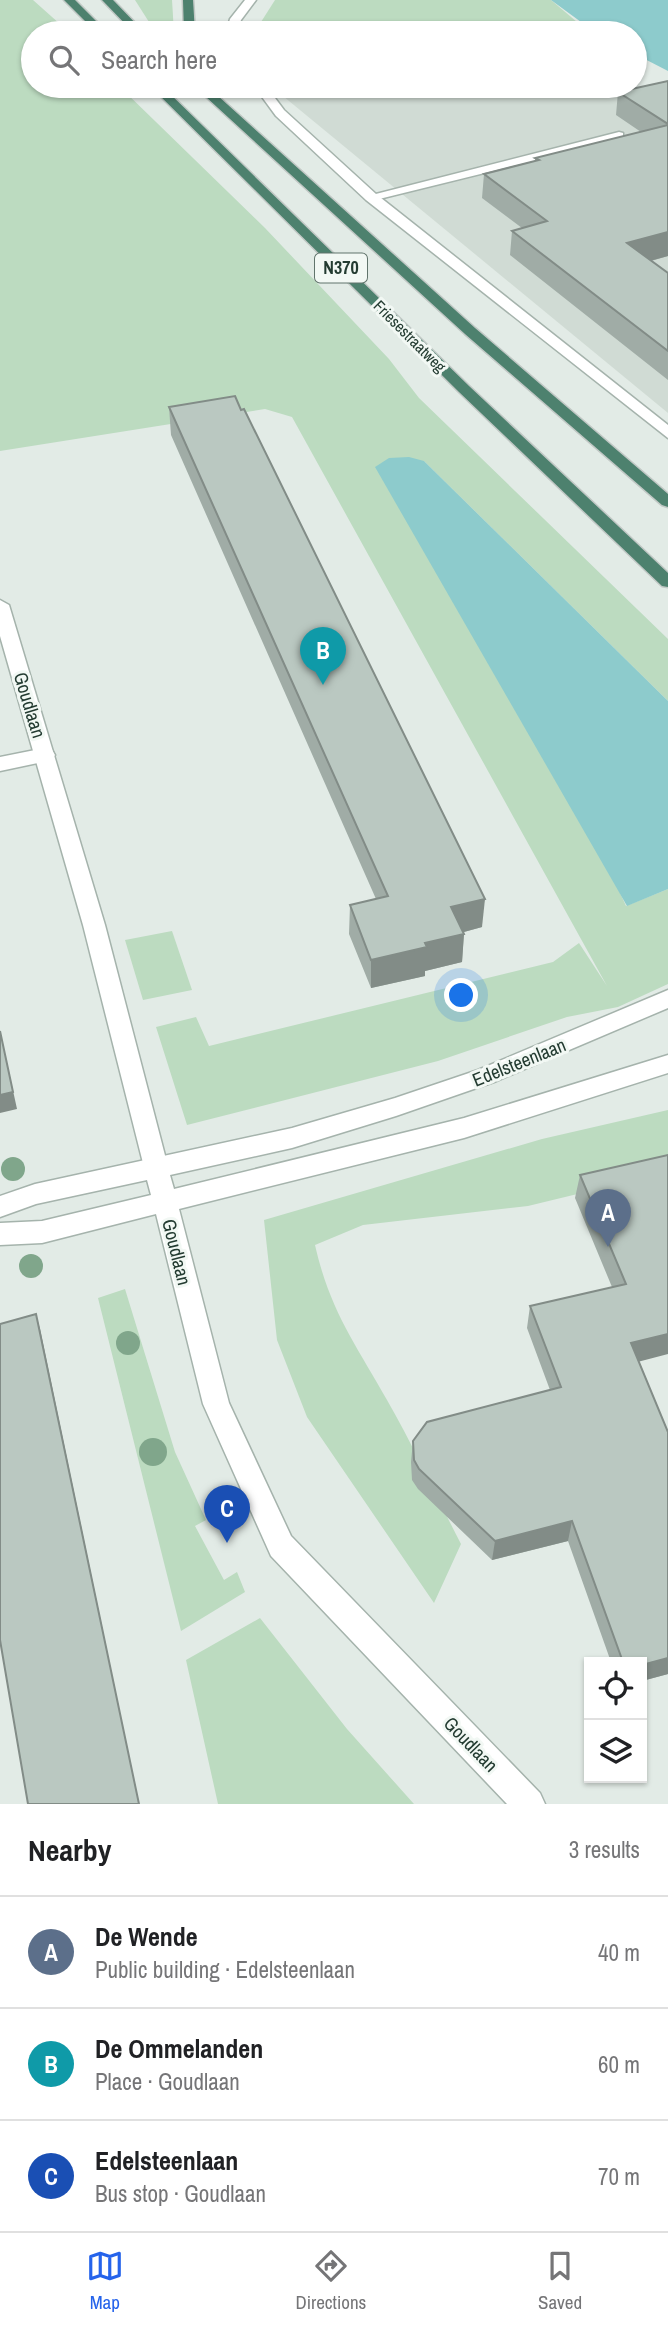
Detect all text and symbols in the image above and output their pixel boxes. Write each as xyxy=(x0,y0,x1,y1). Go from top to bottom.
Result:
search box xyxy=(21,21,647,98)
icon: search xyxy=(45,41,83,79)
text: Search here xyxy=(101,42,217,77)
road number: N370 xyxy=(315,254,367,282)
street label: Friesestraatweg xyxy=(369,295,452,378)
pin: B xyxy=(300,627,346,685)
street label: Goudlaan xyxy=(8,669,52,741)
your location xyxy=(444,978,478,1012)
street label: Edelsteenlaan xyxy=(468,1031,570,1093)
pin: A xyxy=(585,1189,631,1247)
street label: Goudlaan xyxy=(156,1216,198,1288)
pin: C xyxy=(204,1485,250,1543)
map controls xyxy=(584,1657,647,1783)
button: locate xyxy=(584,1657,647,1720)
street label: Goudlaan xyxy=(438,1711,504,1777)
button: layers xyxy=(584,1720,647,1783)
text: Nearby xyxy=(28,1830,111,1870)
text: 3 results xyxy=(569,1834,640,1865)
text: De Wende xyxy=(95,1919,198,1954)
text: A xyxy=(44,1937,58,1968)
text: 40 m xyxy=(598,1937,640,1968)
text: Public building · Edelsteenlaan xyxy=(95,1954,355,1985)
text: De Ommelanden xyxy=(95,2031,263,2066)
text: B xyxy=(44,2049,58,2080)
text: 60 m xyxy=(598,2049,640,2080)
text: Place · Goudlaan xyxy=(95,2066,240,2097)
text: Edelsteenlaan xyxy=(95,2143,238,2178)
text: C xyxy=(44,2161,58,2192)
text: 70 m xyxy=(598,2161,640,2192)
text: Bus stop · Goudlaan xyxy=(95,2178,266,2209)
tab: Map xyxy=(86,2247,124,2315)
tab: Directions xyxy=(295,2247,366,2315)
tab: Saved xyxy=(538,2247,582,2315)

